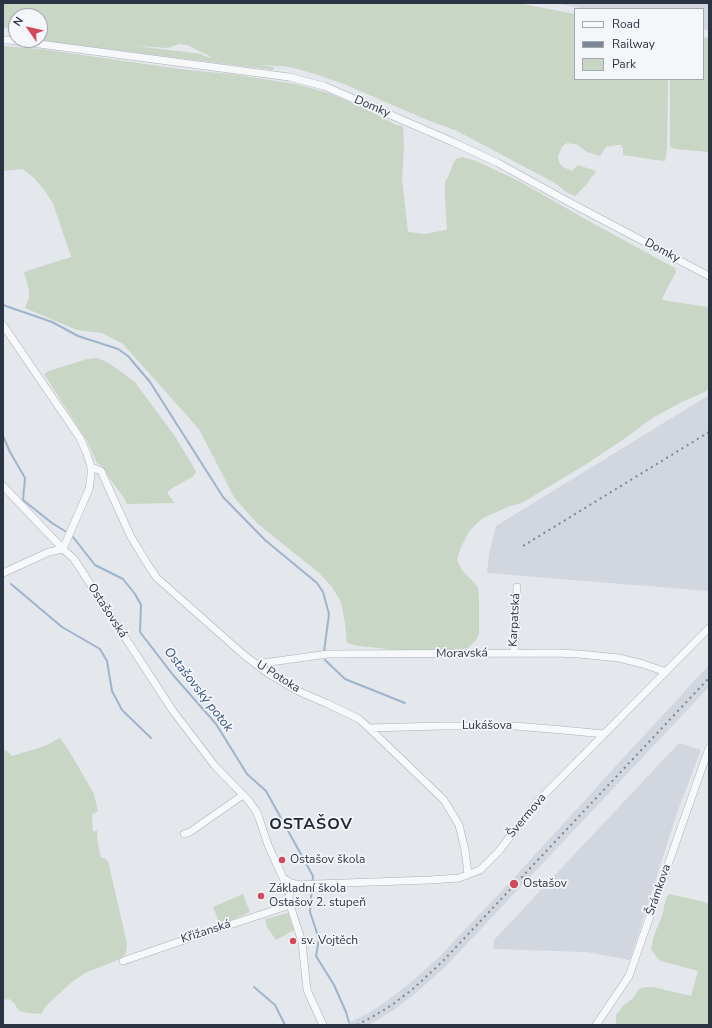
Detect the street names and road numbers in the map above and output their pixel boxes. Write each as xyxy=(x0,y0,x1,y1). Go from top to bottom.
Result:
street label: Domky xyxy=(352,93,392,121)
street label: Domky xyxy=(642,236,682,266)
street label: Ostašovská xyxy=(84,581,130,641)
street label: Karpatská xyxy=(506,593,524,647)
street label: Moravská xyxy=(436,646,488,662)
street label: U Potoka xyxy=(253,658,303,696)
street label: Lukášova xyxy=(462,719,512,733)
street label: Švermova xyxy=(504,791,550,841)
street label: Šrámkova xyxy=(644,863,674,917)
street label: Křižanská xyxy=(179,917,233,947)

